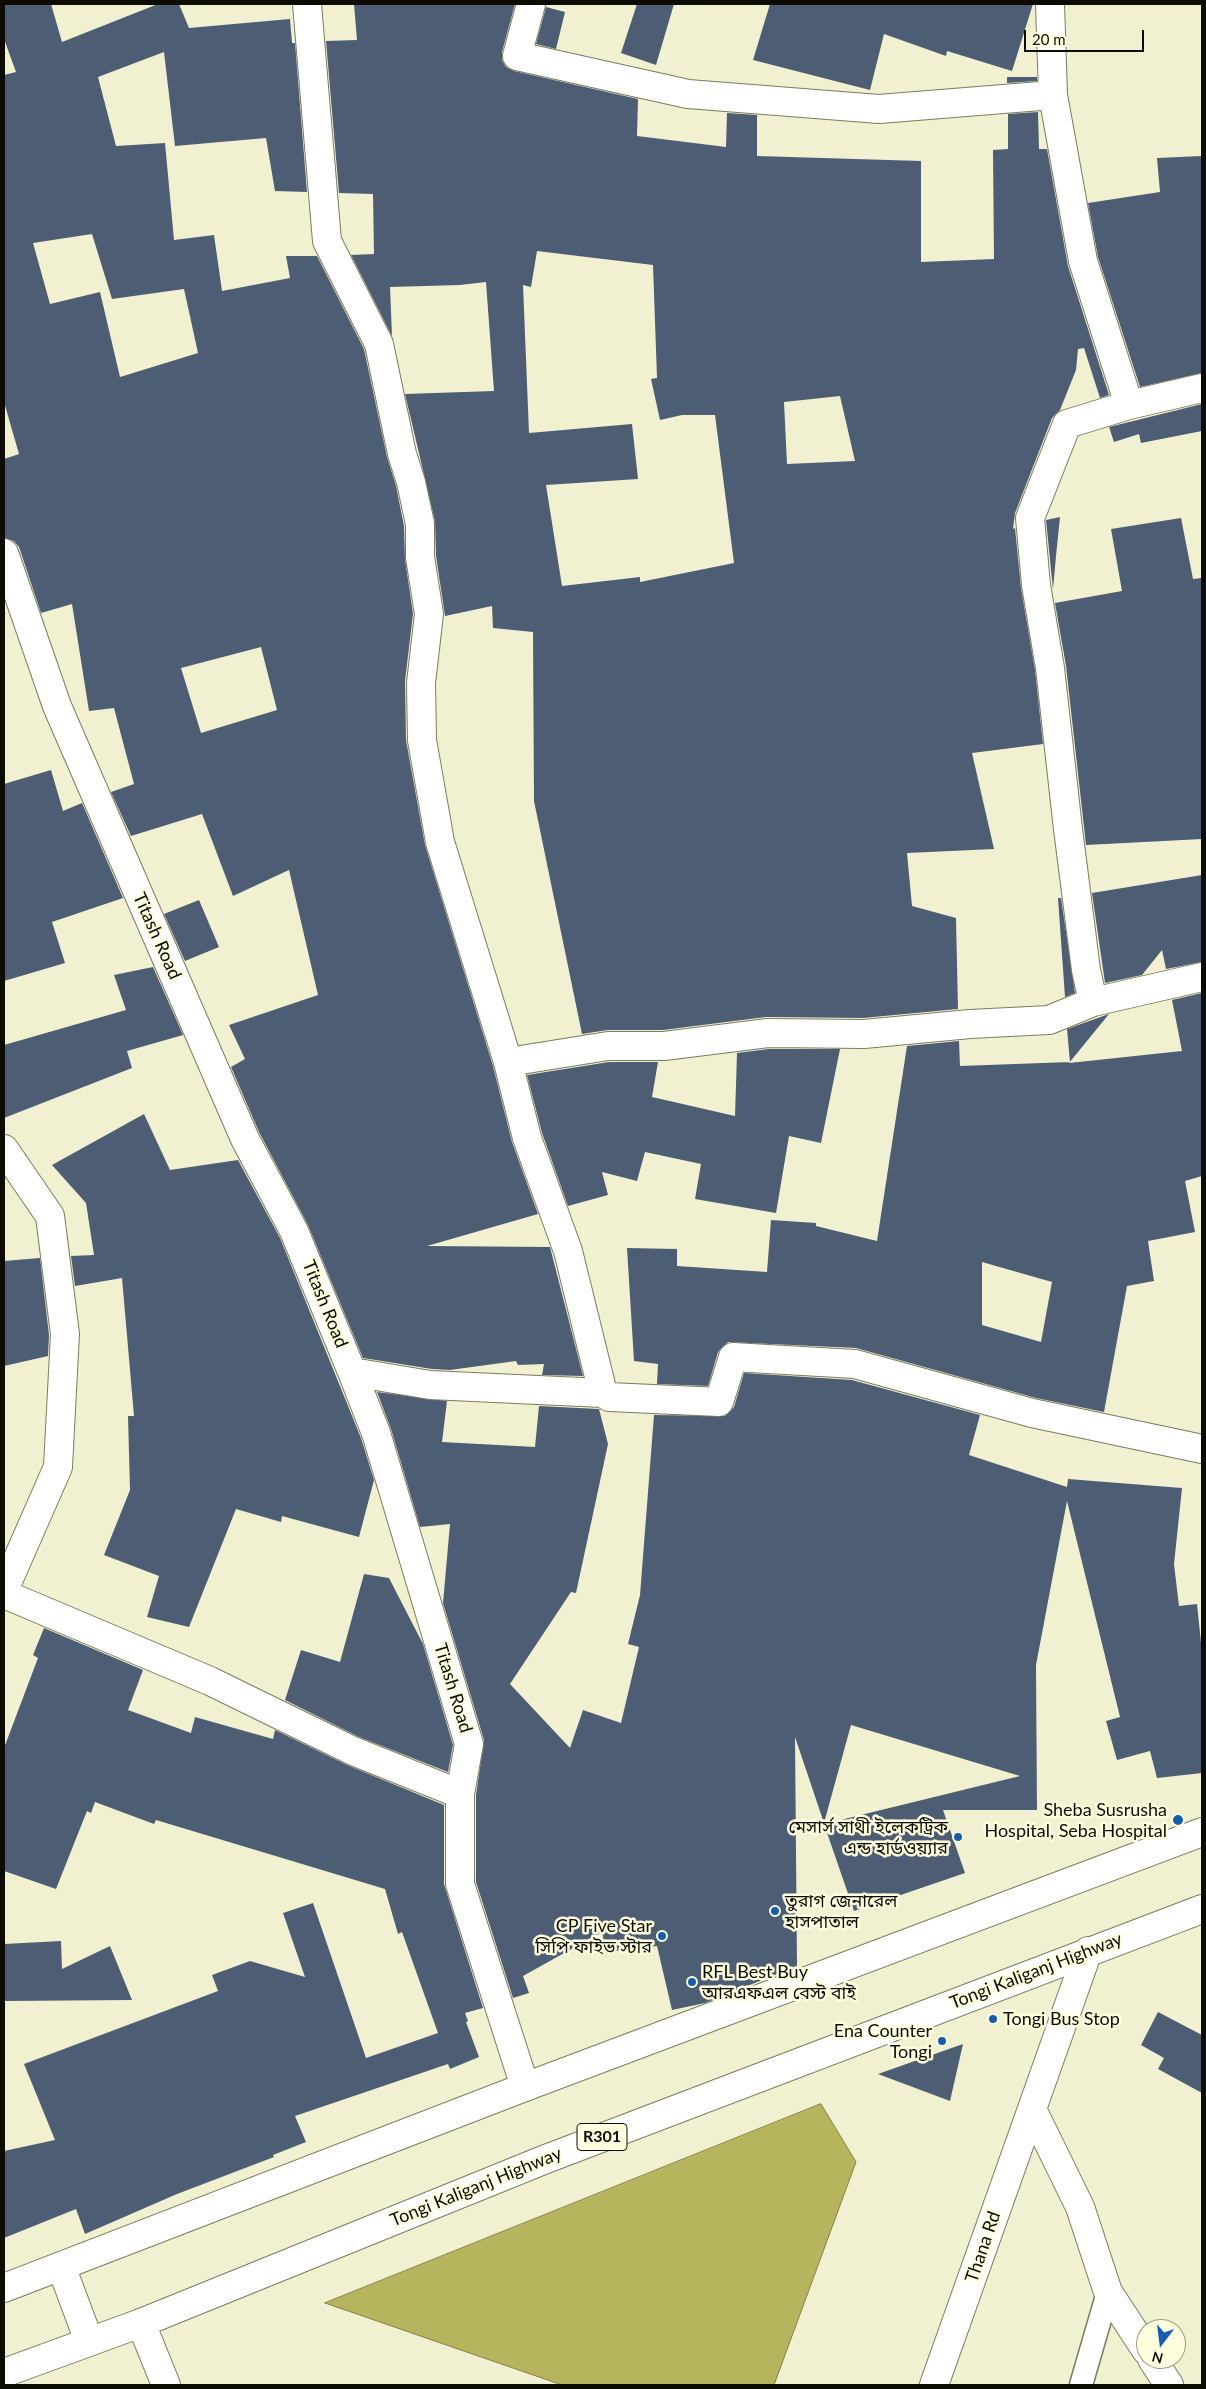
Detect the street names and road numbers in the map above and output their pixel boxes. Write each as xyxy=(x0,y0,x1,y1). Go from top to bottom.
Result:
street label: Titash Road xyxy=(128,889,186,983)
street label: Titash Road xyxy=(298,1257,352,1351)
street label: Titash Road xyxy=(429,1641,477,1735)
street label: Tongi Kaliganj Highway xyxy=(947,1928,1125,2014)
road number: R301 xyxy=(577,2124,627,2150)
street label: Tongi Kaliganj Highway xyxy=(387,2143,565,2231)
street label: Thana Rd xyxy=(961,2209,1005,2285)

